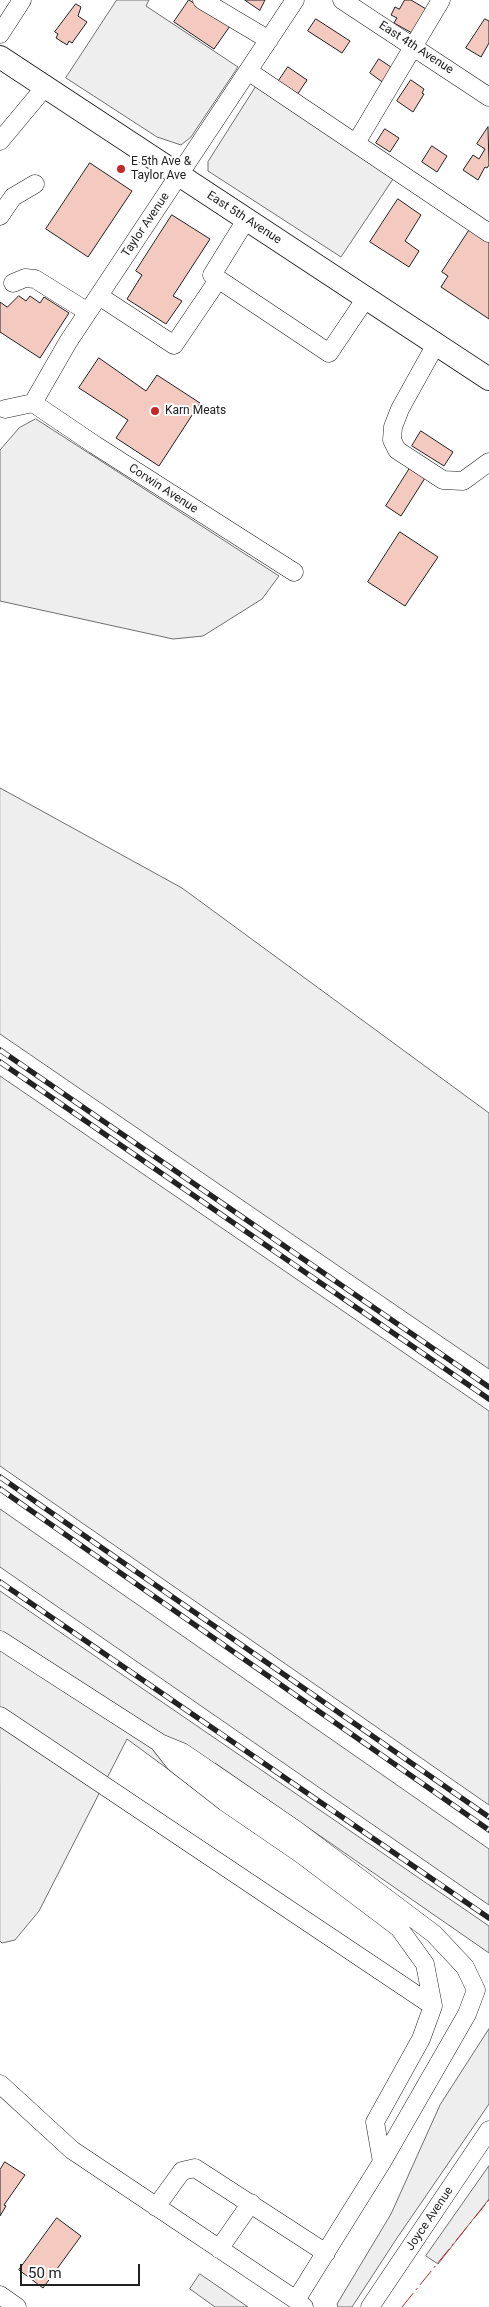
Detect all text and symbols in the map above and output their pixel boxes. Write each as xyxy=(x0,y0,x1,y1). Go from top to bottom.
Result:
street label: East 4th Avenue xyxy=(376,19,456,77)
place label: E 5th Ave & Taylor Ave xyxy=(131,155,191,183)
marker: E 5th Ave & Taylor Ave xyxy=(115,163,127,175)
street label: East 5th Avenue xyxy=(204,189,284,247)
street label: Taylor Avenue xyxy=(119,190,173,260)
place label: Karn Meats xyxy=(165,404,226,418)
marker: Karn Meats xyxy=(149,405,161,417)
street label: Corwin Avenue xyxy=(126,461,200,517)
street label: Joyce Avenue xyxy=(403,2184,457,2254)
scale bar xyxy=(22,2254,142,2286)
text: 50 m xyxy=(28,2264,62,2282)

